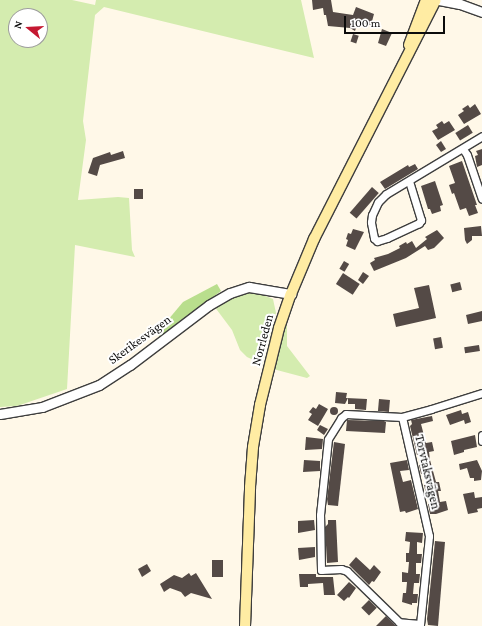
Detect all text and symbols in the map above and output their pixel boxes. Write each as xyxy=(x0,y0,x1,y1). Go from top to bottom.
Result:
north arrow xyxy=(8,8,48,48)
scale bar xyxy=(346,8,447,34)
text: 100 m xyxy=(351,16,380,30)
text: N xyxy=(11,19,24,30)
street label: Skerikesvägen xyxy=(106,312,174,368)
street label: Norrleden xyxy=(249,313,277,367)
street label: Torvtaksvägen xyxy=(411,433,443,511)

